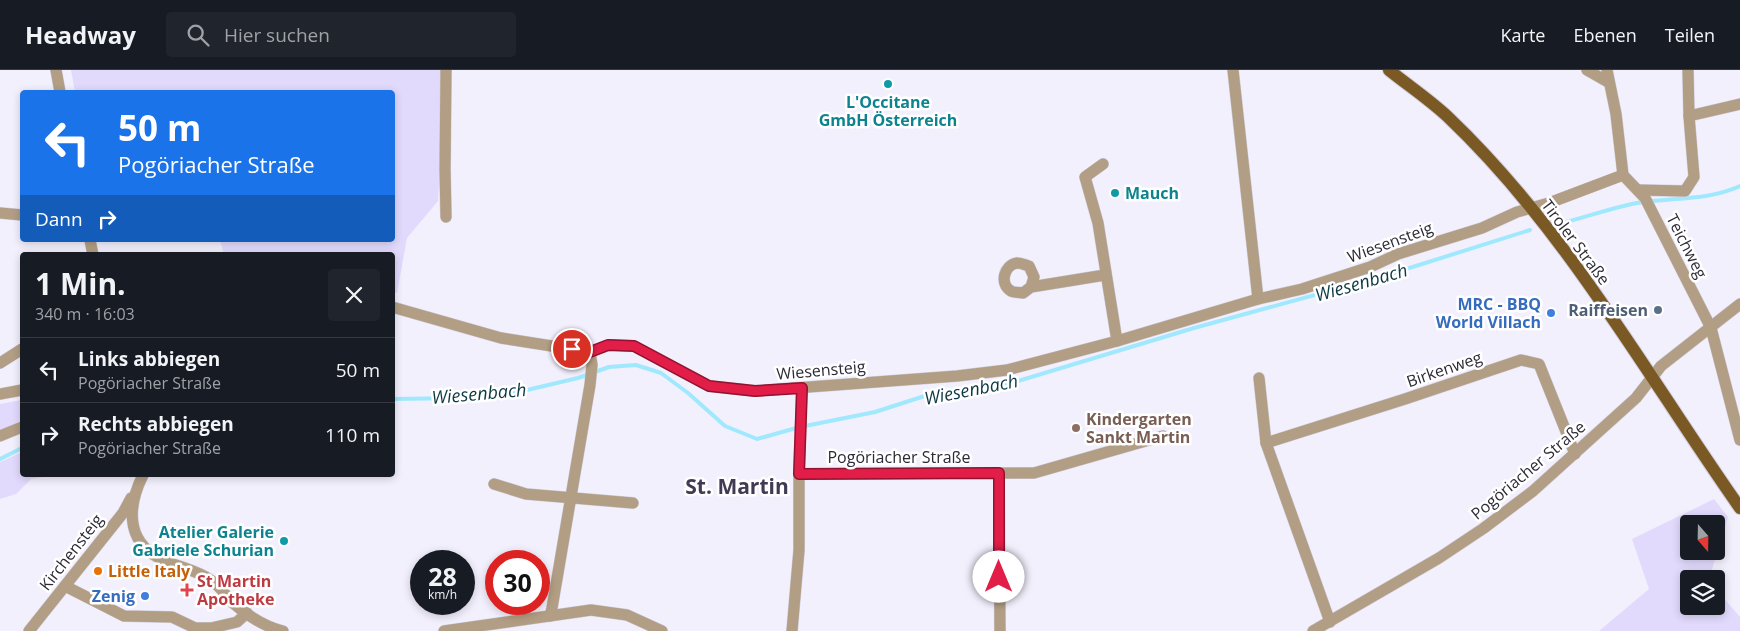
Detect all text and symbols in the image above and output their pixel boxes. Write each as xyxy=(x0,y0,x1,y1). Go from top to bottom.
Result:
search box xyxy=(166,12,516,57)
text: Headway xyxy=(25,18,136,51)
icon: search xyxy=(184,21,212,49)
text: Hier suchen xyxy=(224,22,330,48)
text: Karte xyxy=(1501,23,1545,47)
text: Ebenen xyxy=(1573,23,1637,47)
text: Teilen xyxy=(1665,23,1715,47)
marker: L'Occitane GmbH Österreich xyxy=(882,78,894,90)
place label: L'Occitane GmbH Österreich xyxy=(819,91,957,131)
text: 50 m xyxy=(118,104,201,151)
icon: left xyxy=(35,110,100,175)
text: Pogöriacher Straße xyxy=(118,149,315,179)
place label: Mauch xyxy=(1125,182,1179,204)
marker: Mauch xyxy=(1109,187,1121,199)
street label: Tiroler Straße xyxy=(1537,195,1615,289)
icon: right xyxy=(93,205,121,233)
text: Dann xyxy=(35,206,83,232)
street label: Teichweg xyxy=(1661,210,1713,282)
street label: Wiesensteig xyxy=(1344,216,1436,268)
water label: Wiesenbach xyxy=(1312,257,1410,307)
text: 1 Min. xyxy=(35,263,126,304)
button: close xyxy=(328,269,380,321)
place label: MRC - BBQ World Villach xyxy=(1436,293,1541,333)
place label: Raiffeisen xyxy=(1568,299,1648,321)
text: 340 m · 16:03 xyxy=(35,303,135,325)
marker: Raiffeisen xyxy=(1652,304,1664,316)
marker: MRC - BBQ World Villach xyxy=(1545,307,1557,319)
pin xyxy=(551,328,593,370)
icon: arrive xyxy=(558,335,586,363)
text: Links abbiegen xyxy=(78,346,220,372)
street label: Birkenweg xyxy=(1403,346,1485,392)
street label: Wiesensteig xyxy=(776,355,867,385)
icon: left xyxy=(35,356,63,384)
text: 50 m xyxy=(336,357,380,383)
water label: Wiesenbach xyxy=(922,368,1020,410)
text: Pogöriacher Straße xyxy=(78,372,221,394)
water label: Wiesenbach xyxy=(431,377,527,409)
place label: Kindergarten Sankt Martin xyxy=(1086,408,1192,448)
text: Rechts abbiegen xyxy=(78,411,234,437)
street label: Pogöriacher Straße xyxy=(1466,416,1590,524)
icon: right xyxy=(35,421,63,449)
text: 110 m xyxy=(325,422,380,448)
marker: Kindergarten Sankt Martin xyxy=(1070,422,1082,434)
text: Pogöriacher Straße xyxy=(78,437,221,459)
street label: Pogöriacher Straße xyxy=(827,446,971,468)
district label: St. Martin xyxy=(685,472,789,500)
street label: Kirchensteig xyxy=(34,509,108,595)
north arrow xyxy=(1680,515,1725,560)
map controls xyxy=(1680,515,1725,615)
place label: Atelier Galerie Gabriele Schurian xyxy=(132,521,274,561)
marker: Atelier Galerie Gabriele Schurian xyxy=(278,535,290,547)
speed limit sign: 30 xyxy=(485,550,550,615)
position arrow xyxy=(972,550,1024,602)
text: 28 xyxy=(428,559,457,593)
place label: Little Italy xyxy=(108,560,191,582)
marker: Little Italy xyxy=(92,565,104,577)
place label: St Martin Apotheke xyxy=(197,570,274,610)
button: layers xyxy=(1680,570,1725,615)
marker: St Martin Apotheke xyxy=(181,584,193,596)
place label: Zenig xyxy=(92,585,135,607)
text: km/h xyxy=(428,586,457,603)
marker: Zenig xyxy=(139,590,151,602)

